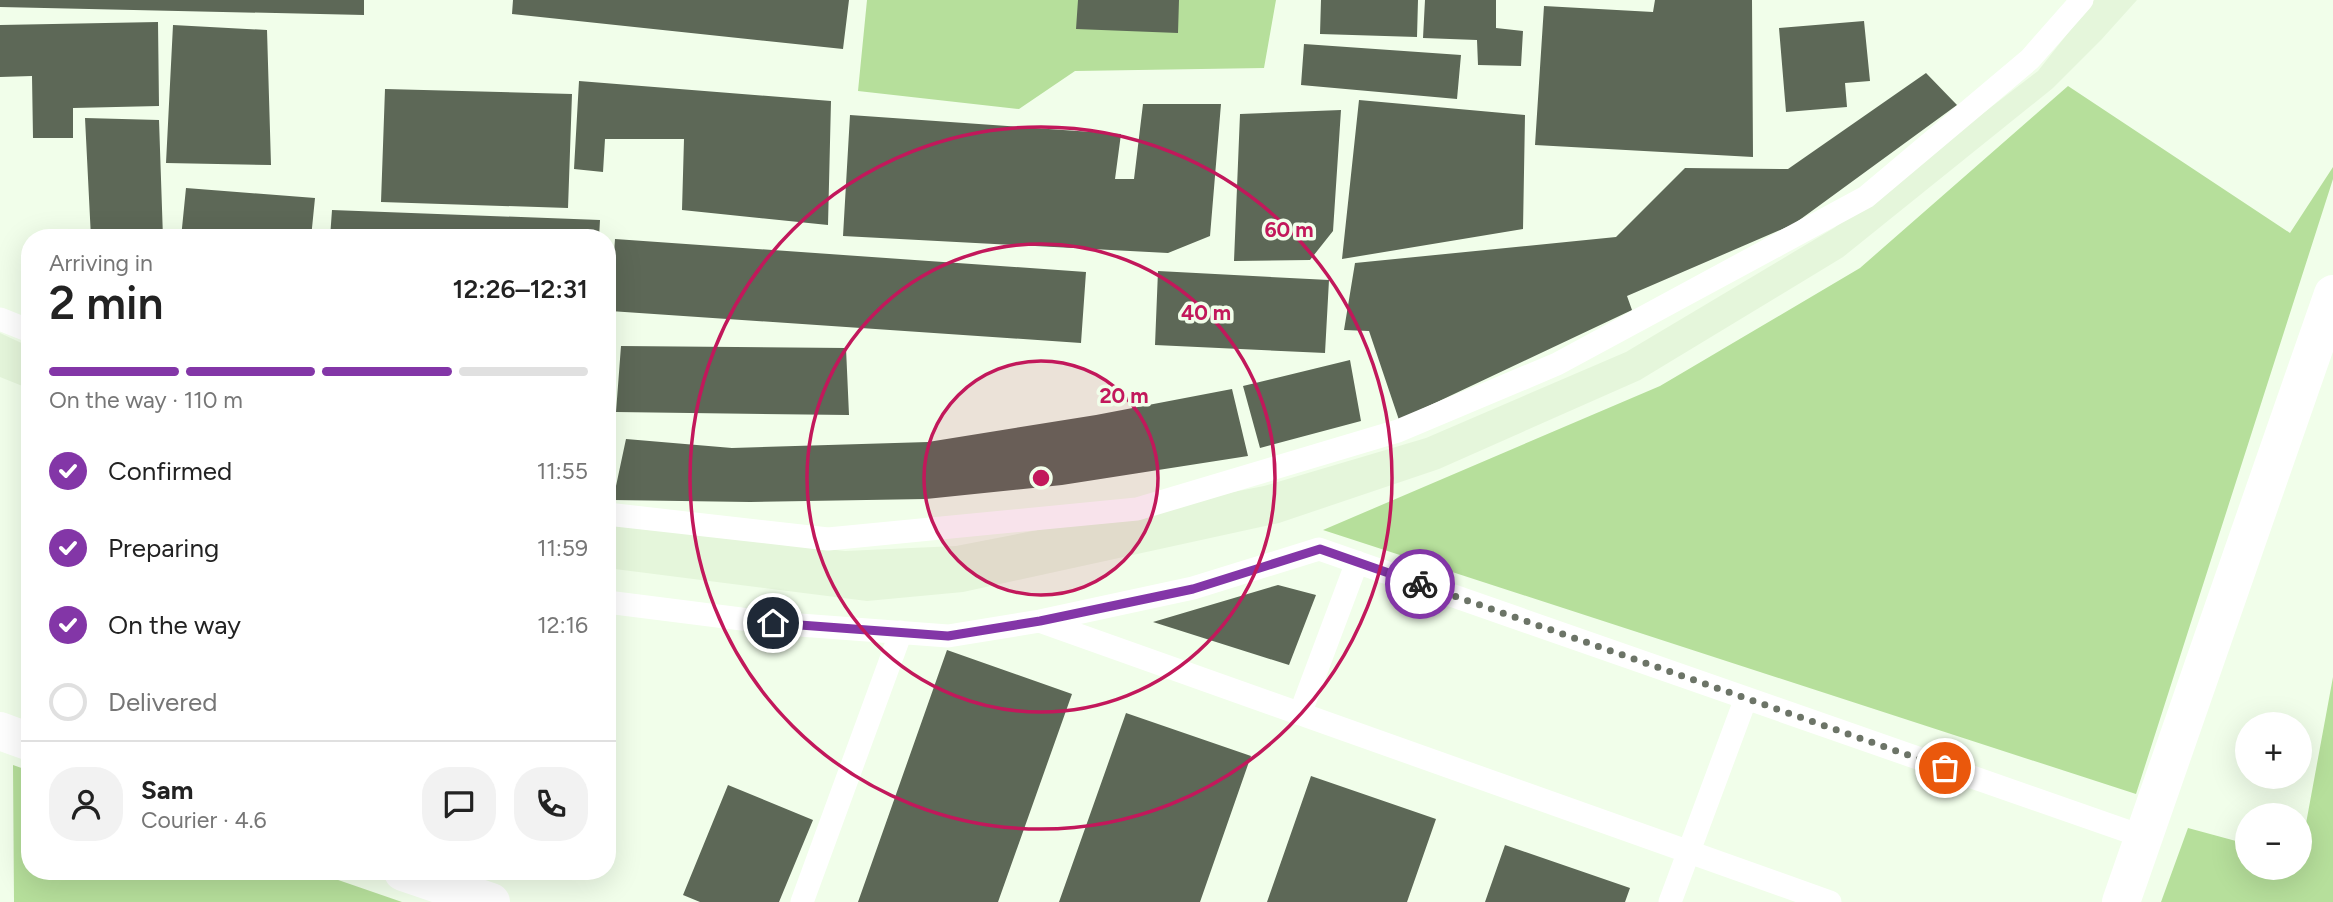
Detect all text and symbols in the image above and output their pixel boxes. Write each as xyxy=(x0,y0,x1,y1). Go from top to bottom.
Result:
text: 60 m xyxy=(1264,217,1314,242)
text: Arriving in xyxy=(49,249,153,277)
text: 12:26–12:31 xyxy=(453,273,588,305)
text: 2 min xyxy=(49,275,164,331)
text: 40 m xyxy=(1181,300,1231,325)
text: 20 m xyxy=(1099,383,1149,408)
text: On the way · 110 m xyxy=(49,386,243,414)
icon: check xyxy=(49,452,87,490)
text: Confirmed xyxy=(108,455,232,487)
text: 11:55 xyxy=(537,457,588,485)
centre of rings xyxy=(1029,466,1053,490)
icon: check xyxy=(49,529,87,567)
text: Preparing xyxy=(108,532,219,564)
text: 11:59 xyxy=(537,534,588,562)
courier xyxy=(1385,549,1455,619)
icon: bike xyxy=(1401,565,1439,603)
pin xyxy=(743,593,803,653)
icon: home xyxy=(754,604,792,642)
icon: check xyxy=(49,606,87,644)
text: On the way xyxy=(108,609,241,641)
text: 12:16 xyxy=(537,611,588,639)
text: Delivered xyxy=(108,686,217,718)
map controls xyxy=(2235,712,2312,880)
button: + xyxy=(2235,712,2312,789)
pin xyxy=(1915,738,1975,798)
icon: bag xyxy=(1926,749,1964,787)
button: person xyxy=(49,767,123,841)
button: chat xyxy=(422,767,496,841)
button: phone xyxy=(514,767,588,841)
text: Sam xyxy=(141,774,193,806)
button: − xyxy=(2235,803,2312,880)
text: Courier · 4.6 xyxy=(141,806,267,834)

